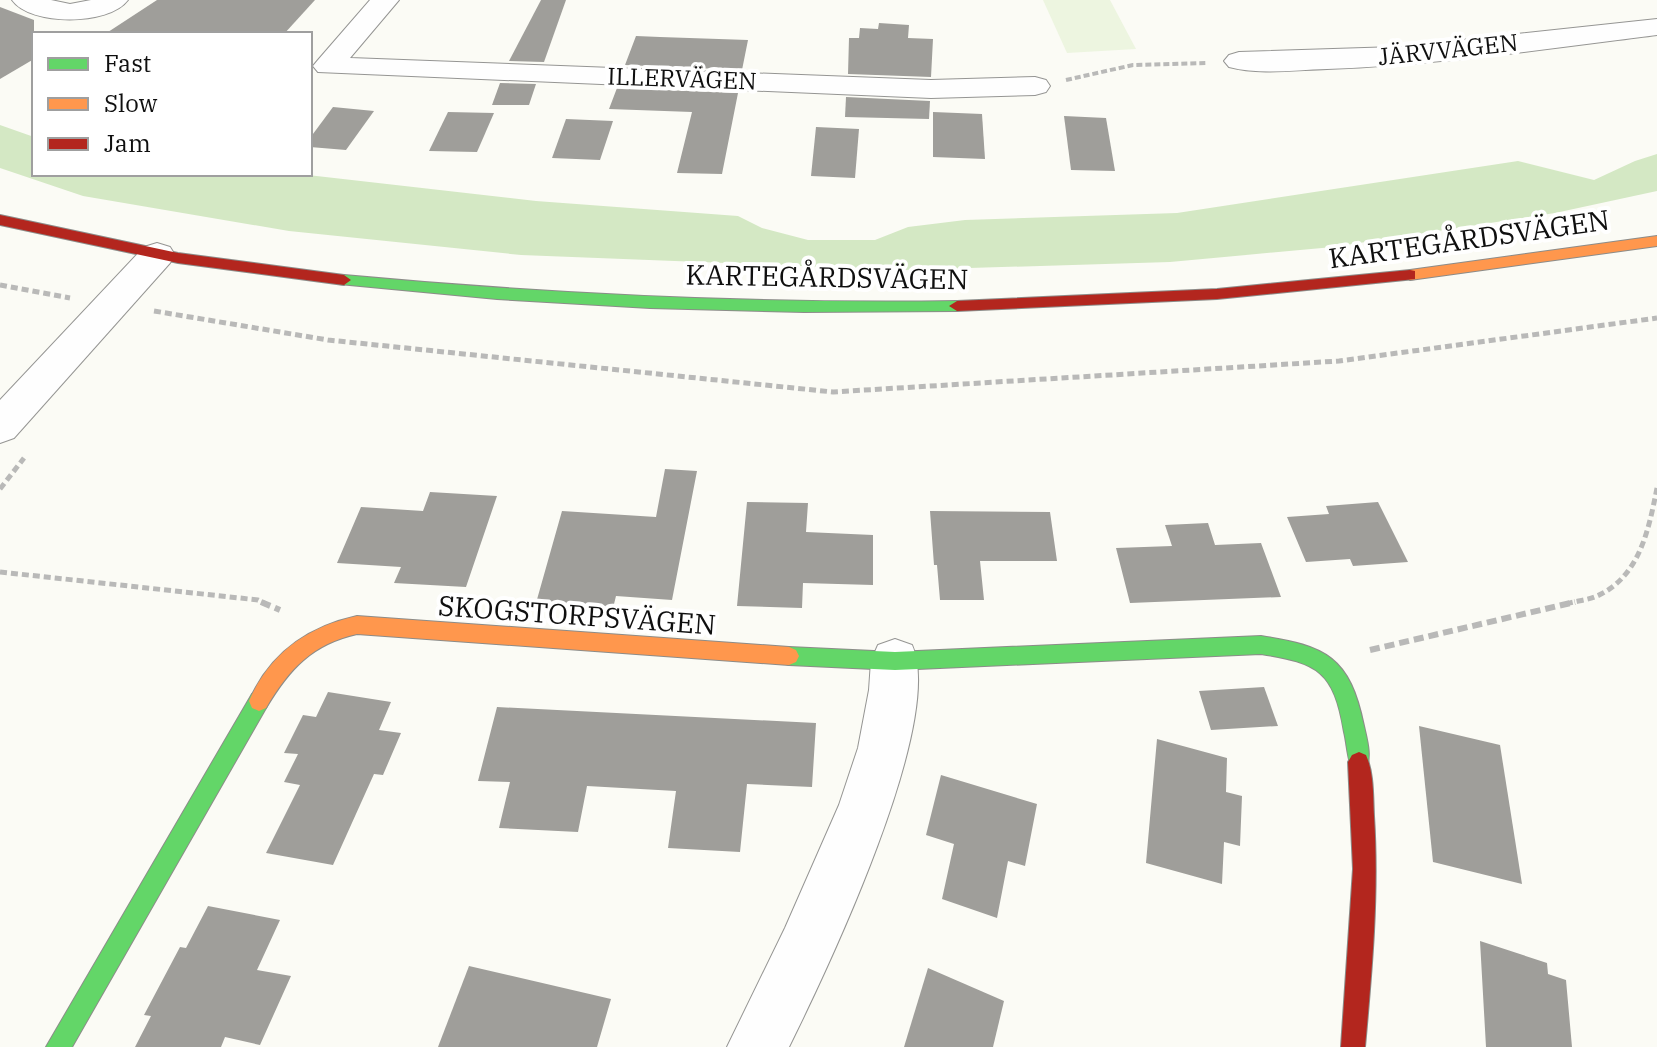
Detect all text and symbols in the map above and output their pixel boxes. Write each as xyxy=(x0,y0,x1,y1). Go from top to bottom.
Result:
street label: JÄRVVÄGEN xyxy=(1376,26,1519,72)
legend xyxy=(32,32,312,176)
text: Fast xyxy=(104,47,151,79)
street label: ILLERVÄGEN xyxy=(607,59,757,97)
text: Slow xyxy=(104,87,158,119)
text: Jam xyxy=(104,127,151,159)
street label: KARTEGÅRDSVÄGEN xyxy=(1326,200,1612,277)
street label: KARTEGÅRDSVÄGEN xyxy=(685,256,969,297)
street label: SKOGSTORPSVÄGEN xyxy=(437,586,717,643)

